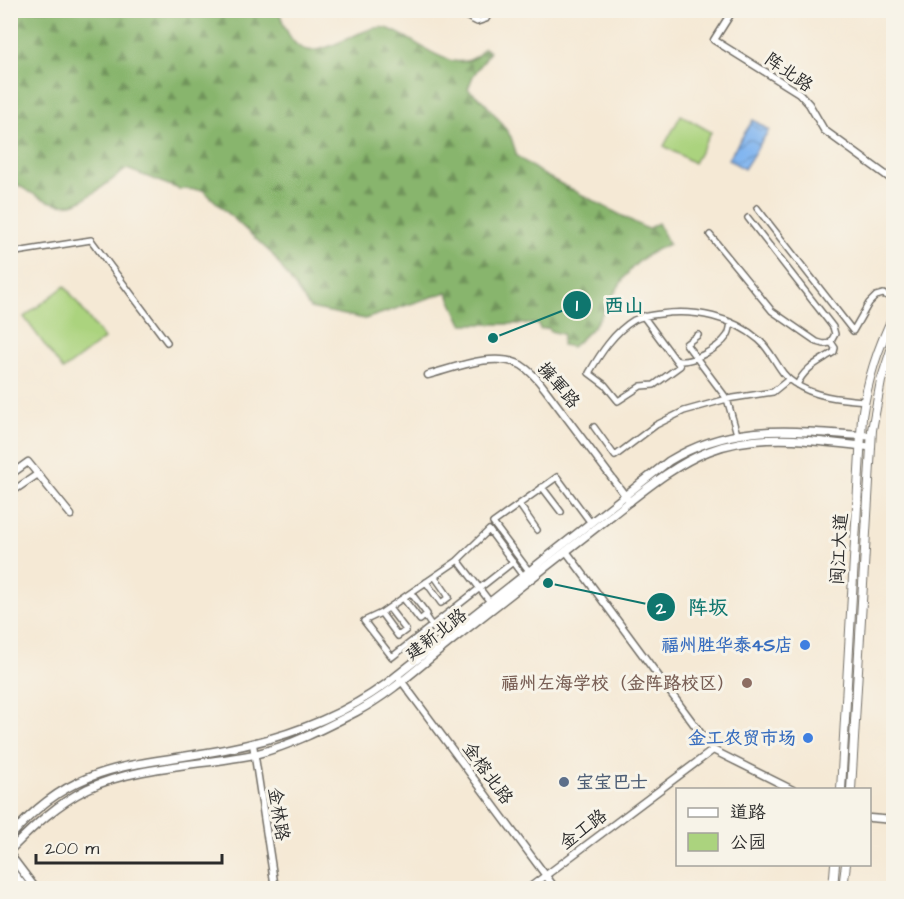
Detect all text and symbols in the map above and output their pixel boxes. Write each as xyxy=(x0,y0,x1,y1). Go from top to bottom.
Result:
street label: 阵北路 xyxy=(759,47,818,98)
callout: 西山 xyxy=(562,286,656,324)
text: 西山 xyxy=(604,292,644,320)
text: 1 xyxy=(576,293,579,318)
street label: 擁軍路 xyxy=(532,357,586,414)
street label: 闽江大道 xyxy=(825,512,854,586)
callout: 阵坂 xyxy=(646,588,740,626)
text: 阵坂 xyxy=(688,594,728,622)
text: 2 xyxy=(655,596,667,621)
street label: 建新北路 xyxy=(400,602,472,666)
place label: 福州胜华泰4S店 xyxy=(661,633,793,658)
marker: 福州胜华泰4S店 xyxy=(798,638,812,652)
place label: 福州左海学校（金阵路校区） xyxy=(501,671,735,696)
marker: 福州左海学校（金阵路校区） xyxy=(740,676,754,690)
place label: 金工农贸市场 xyxy=(688,726,796,751)
marker: 金工农贸市场 xyxy=(801,731,815,745)
street label: 金榕北路 xyxy=(456,737,519,810)
place label: 宝宝巴士 xyxy=(576,770,648,795)
marker: 宝宝巴士 xyxy=(557,775,571,789)
street label: 金林路 xyxy=(262,785,295,843)
legend xyxy=(676,788,871,866)
text: 道路 xyxy=(730,800,766,825)
street label: 金工路 xyxy=(554,803,612,856)
scale bar xyxy=(36,827,222,865)
text: 公园 xyxy=(730,830,766,855)
text: 200 m xyxy=(45,836,99,861)

